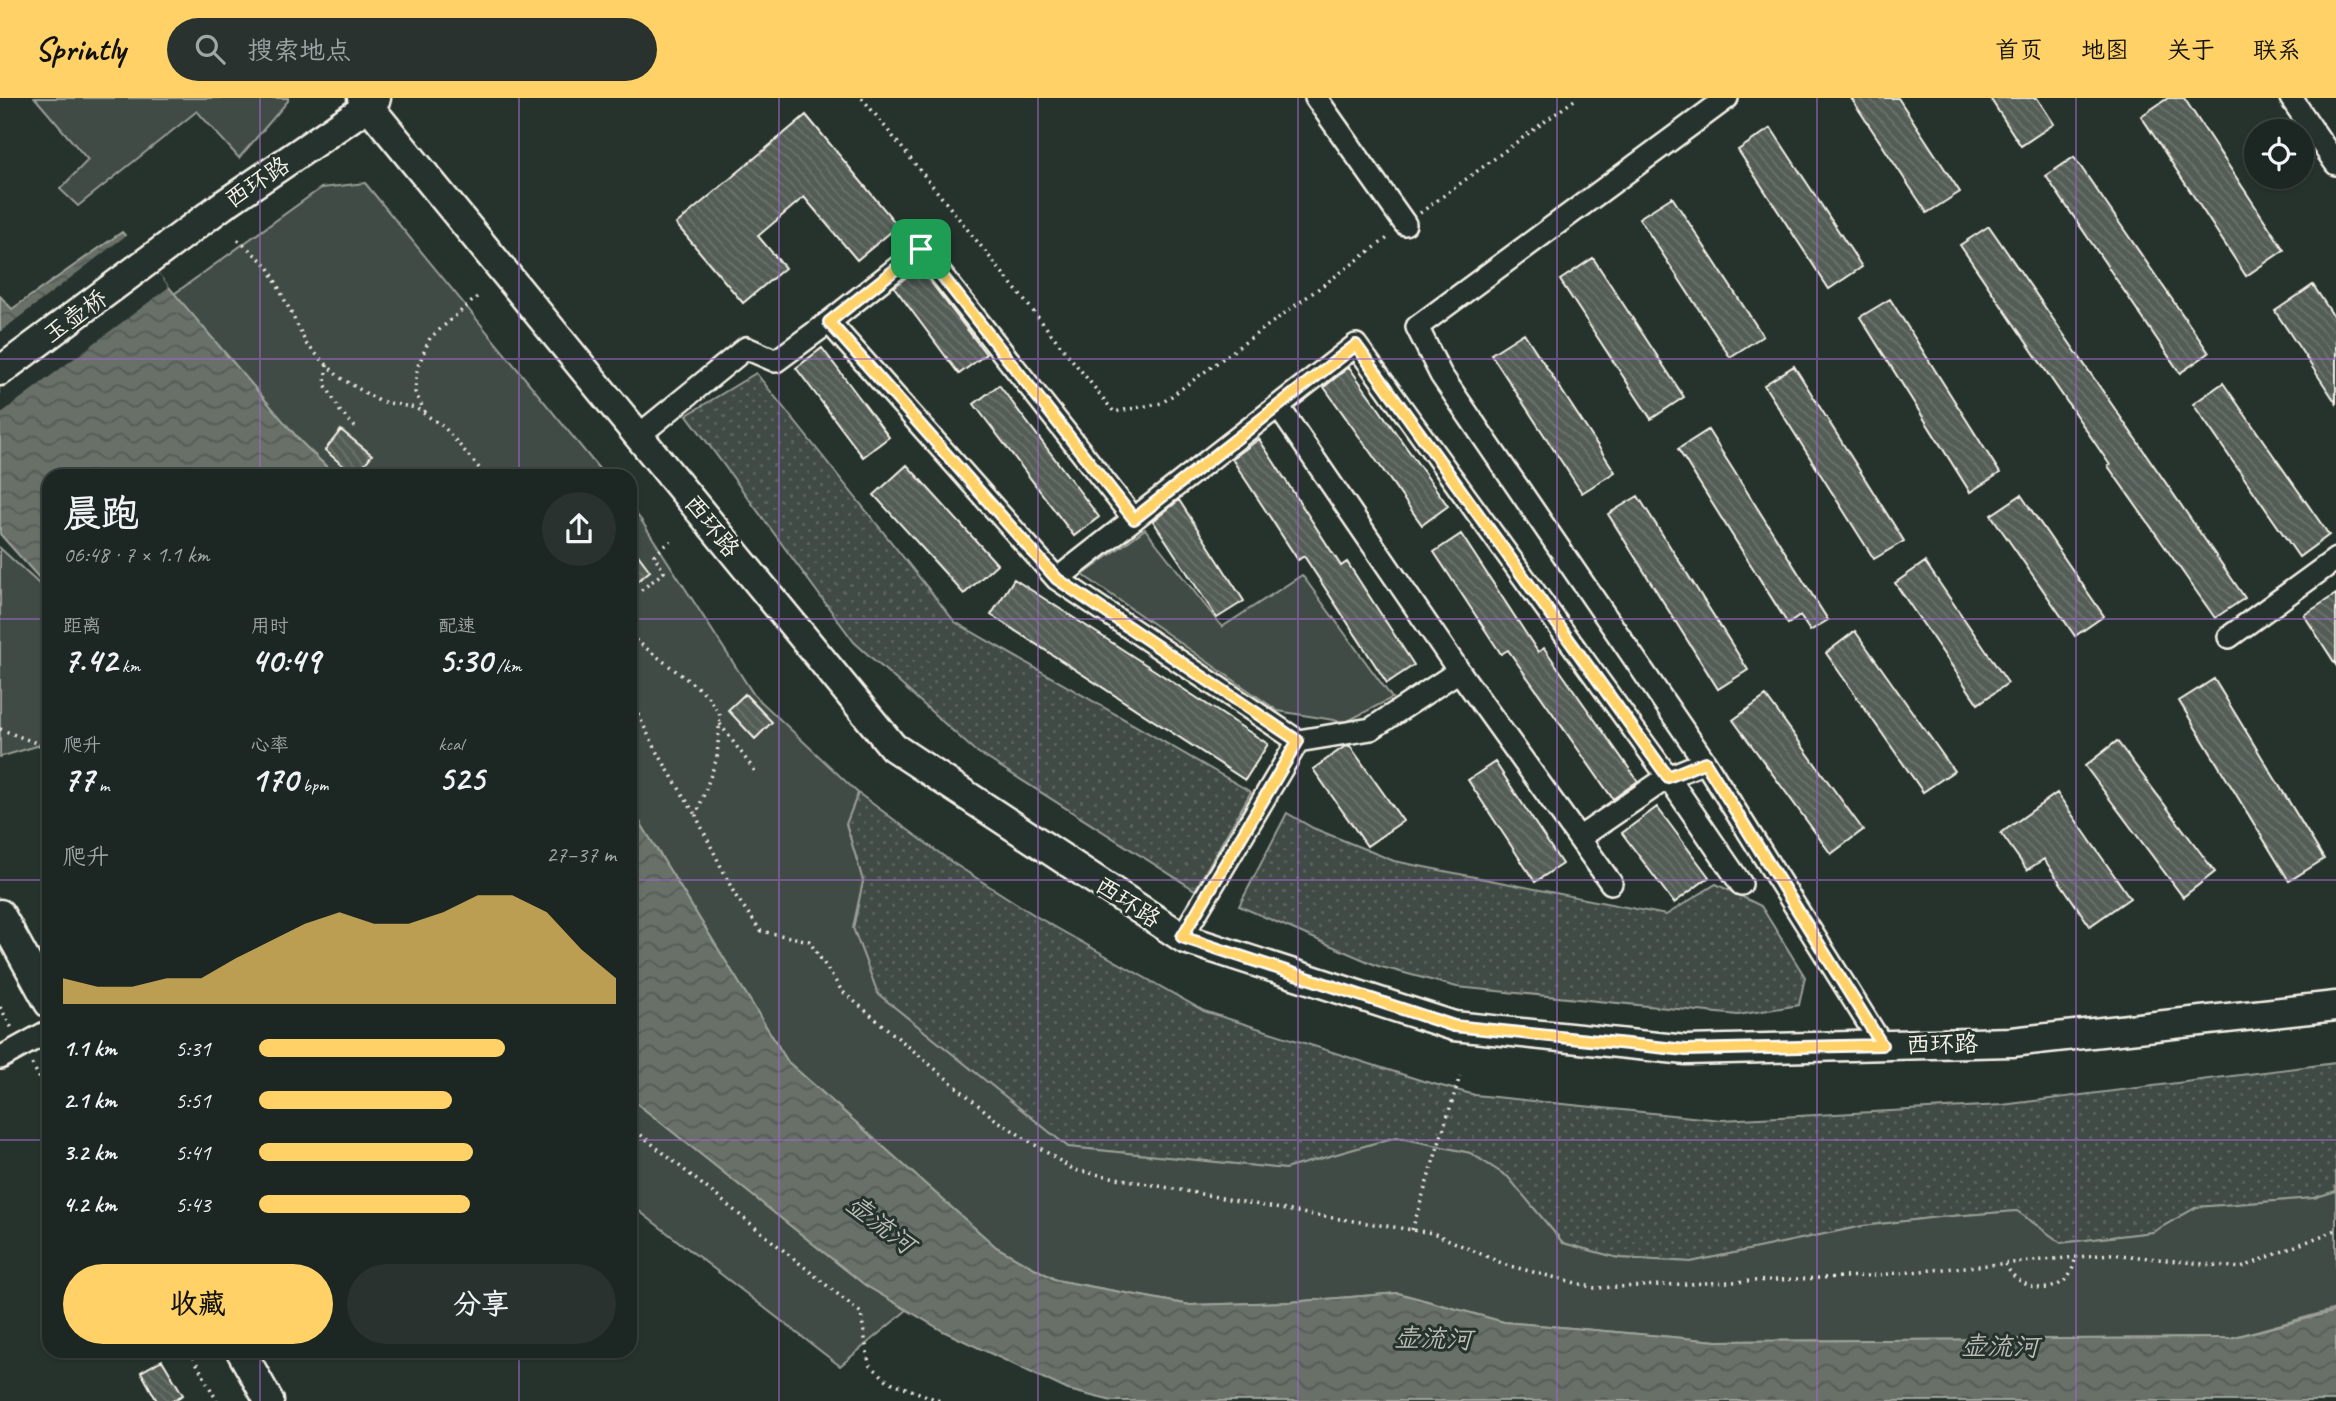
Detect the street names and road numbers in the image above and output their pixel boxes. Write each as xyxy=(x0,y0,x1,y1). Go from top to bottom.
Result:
street label: 西环路 xyxy=(219,149,295,215)
street label: 玉壶桥 xyxy=(37,283,113,349)
street label: 西环路 xyxy=(678,489,746,563)
street label: 西环路 xyxy=(1090,870,1166,934)
street label: 西环路 xyxy=(1906,1028,1978,1060)

